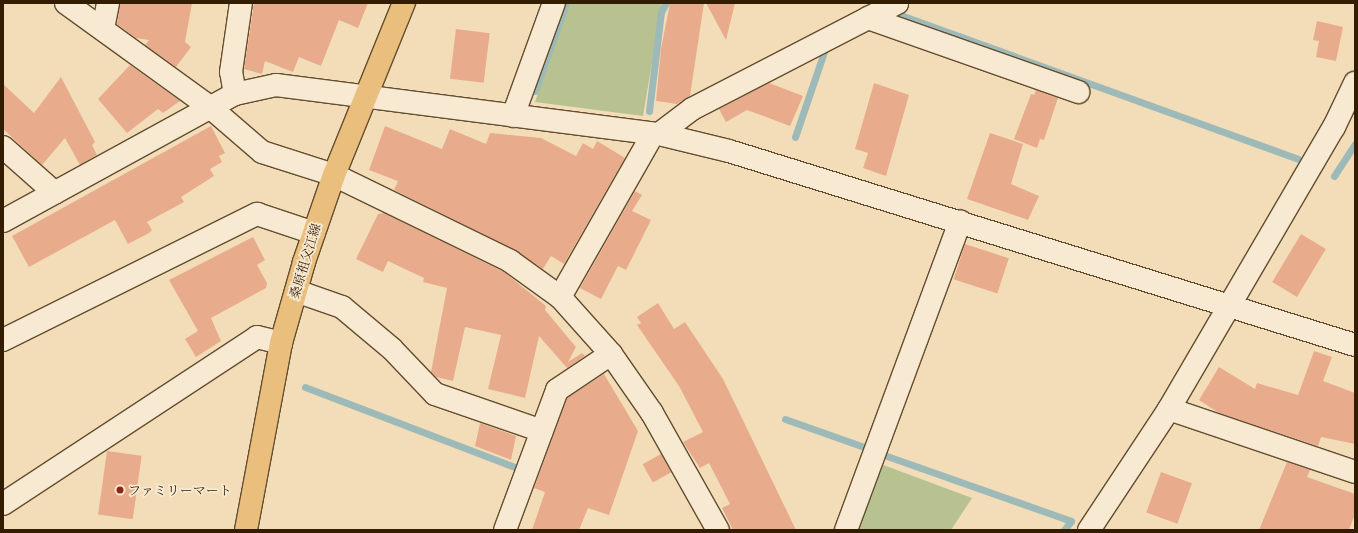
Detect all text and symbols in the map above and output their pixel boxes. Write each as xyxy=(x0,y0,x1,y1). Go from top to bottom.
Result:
street label: 桑原祖父江線 xyxy=(286,221,324,301)
place label: ファミリーマート xyxy=(128,482,232,498)
marker: ファミリーマート xyxy=(115,485,125,495)

